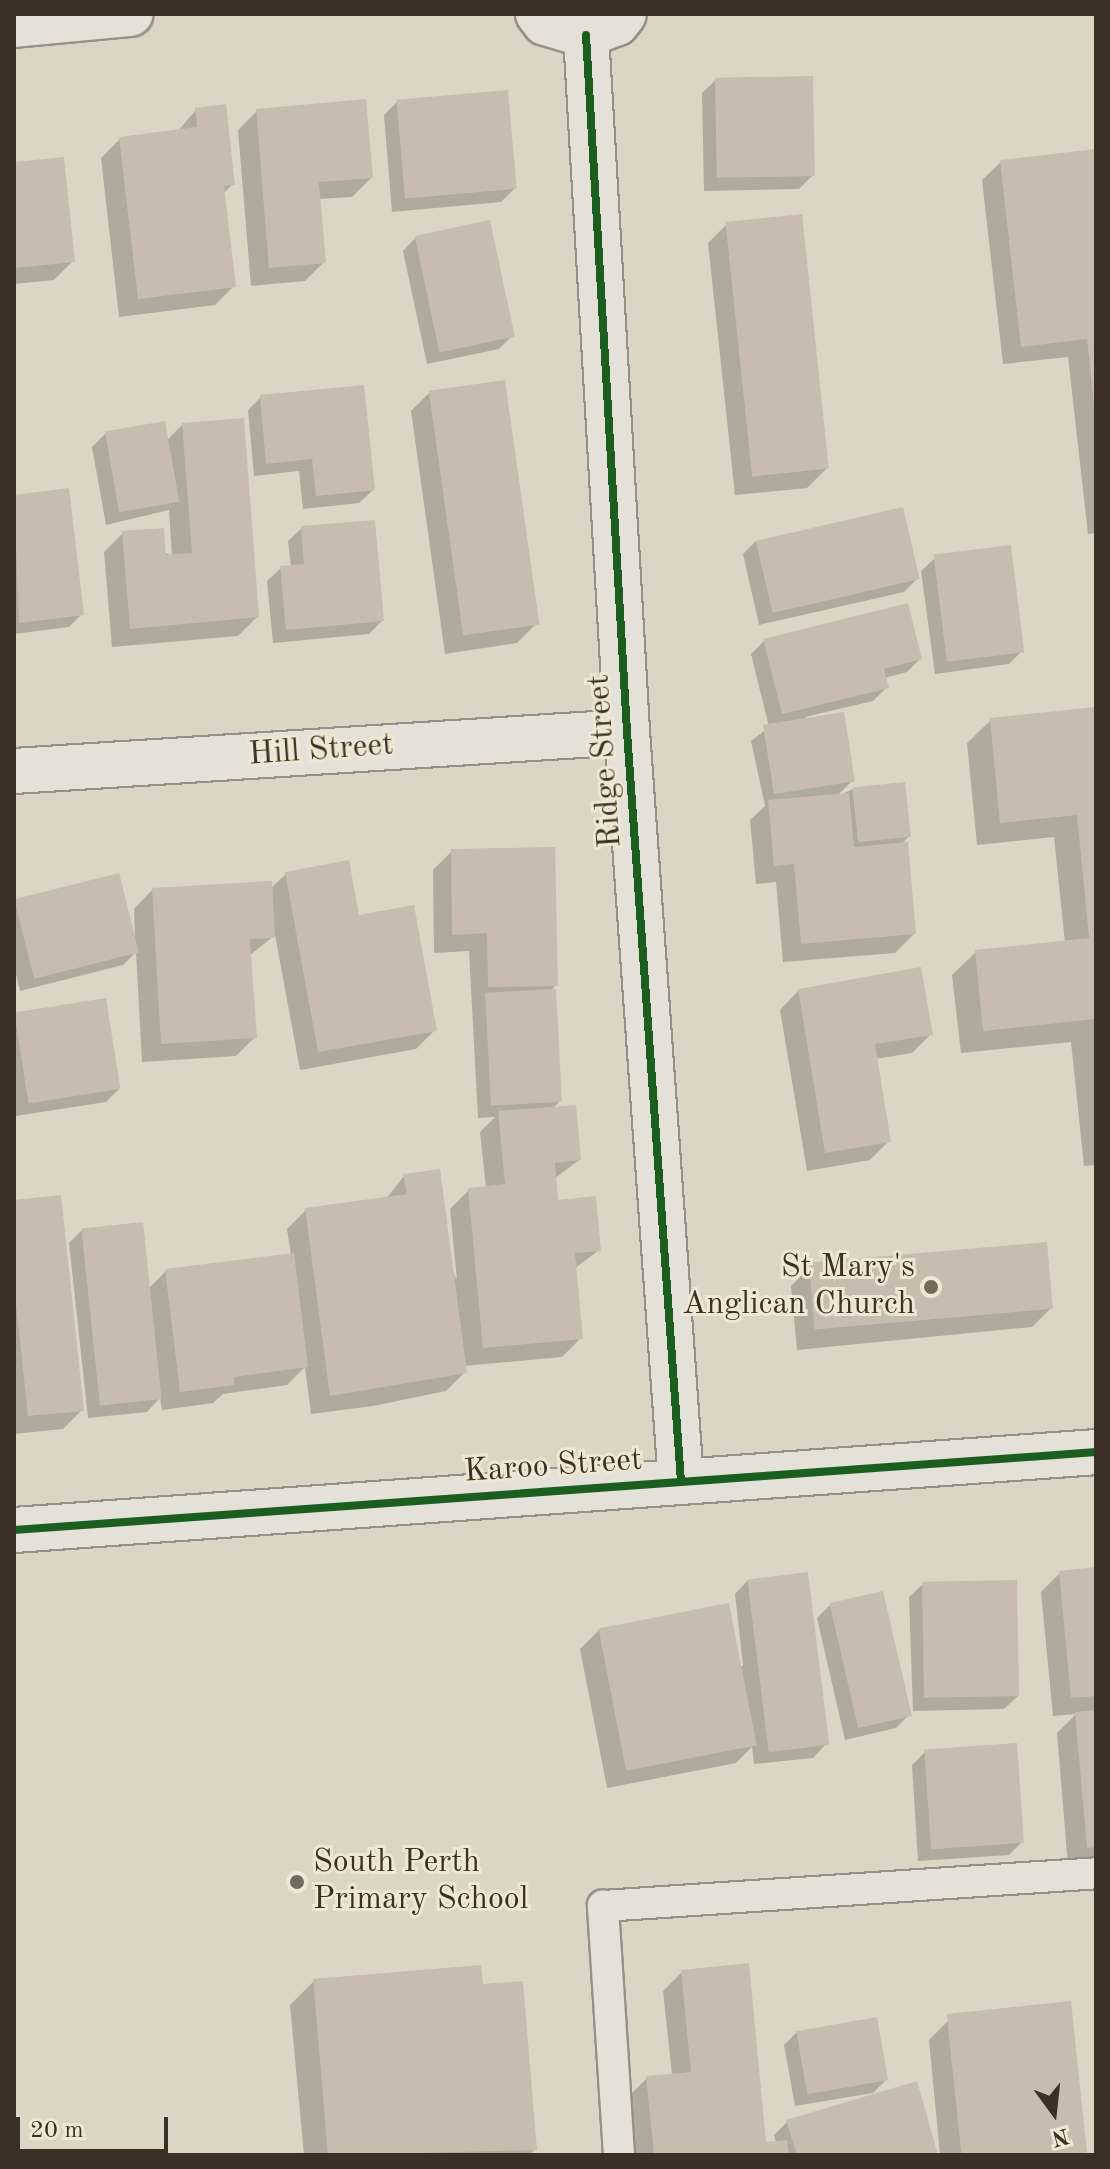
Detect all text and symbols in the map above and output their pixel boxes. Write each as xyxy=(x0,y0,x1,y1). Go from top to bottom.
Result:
street label: Ridge Street xyxy=(581,673,631,849)
street label: Hill Street xyxy=(247,727,395,775)
place label: St Mary's Anglican Church xyxy=(682,1250,915,1325)
marker: St Mary's Anglican Church xyxy=(922,1278,940,1296)
street label: Karoo Street xyxy=(463,1442,643,1492)
place label: South Perth Primary School xyxy=(313,1845,528,1920)
marker: South Perth Primary School xyxy=(288,1873,306,1891)
north arrow xyxy=(1014,2073,1094,2153)
scale bar xyxy=(20,2101,172,2151)
text: 20 m xyxy=(30,2119,84,2143)
text: N xyxy=(1049,2123,1071,2149)

